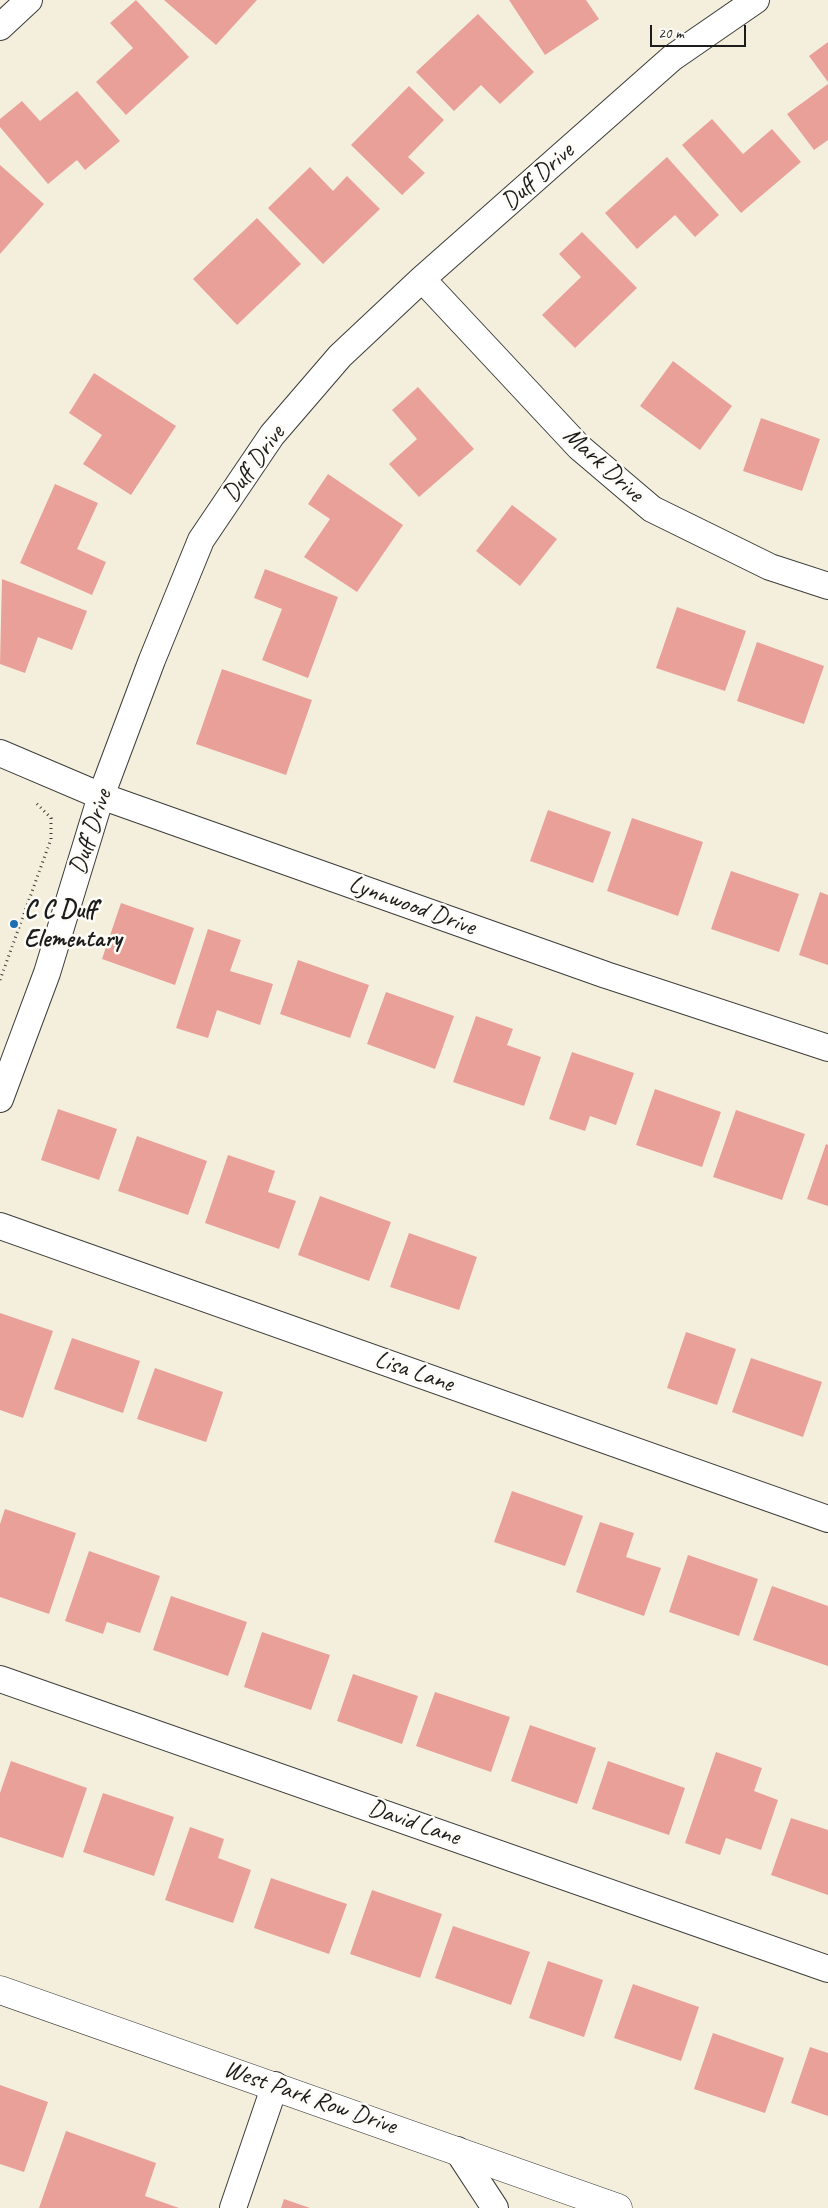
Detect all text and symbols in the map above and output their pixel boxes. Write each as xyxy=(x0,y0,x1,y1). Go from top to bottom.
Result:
scale bar xyxy=(653,15,749,47)
text: 20 m xyxy=(658,24,684,43)
street label: Duff Drive xyxy=(496,137,580,217)
street label: Duff Drive xyxy=(216,420,292,508)
street label: Mark Drive xyxy=(557,421,649,509)
street label: Duff Drive xyxy=(63,786,119,878)
street label: Lynnwood Drive xyxy=(345,869,479,943)
place label: C C Duff Elementary xyxy=(24,895,122,954)
marker: C C Duff Elementary xyxy=(8,918,20,930)
street label: Lisa Lane xyxy=(371,1345,457,1399)
street label: David Lane xyxy=(364,1793,464,1853)
street label: West Park Row Drive xyxy=(220,2054,400,2142)

